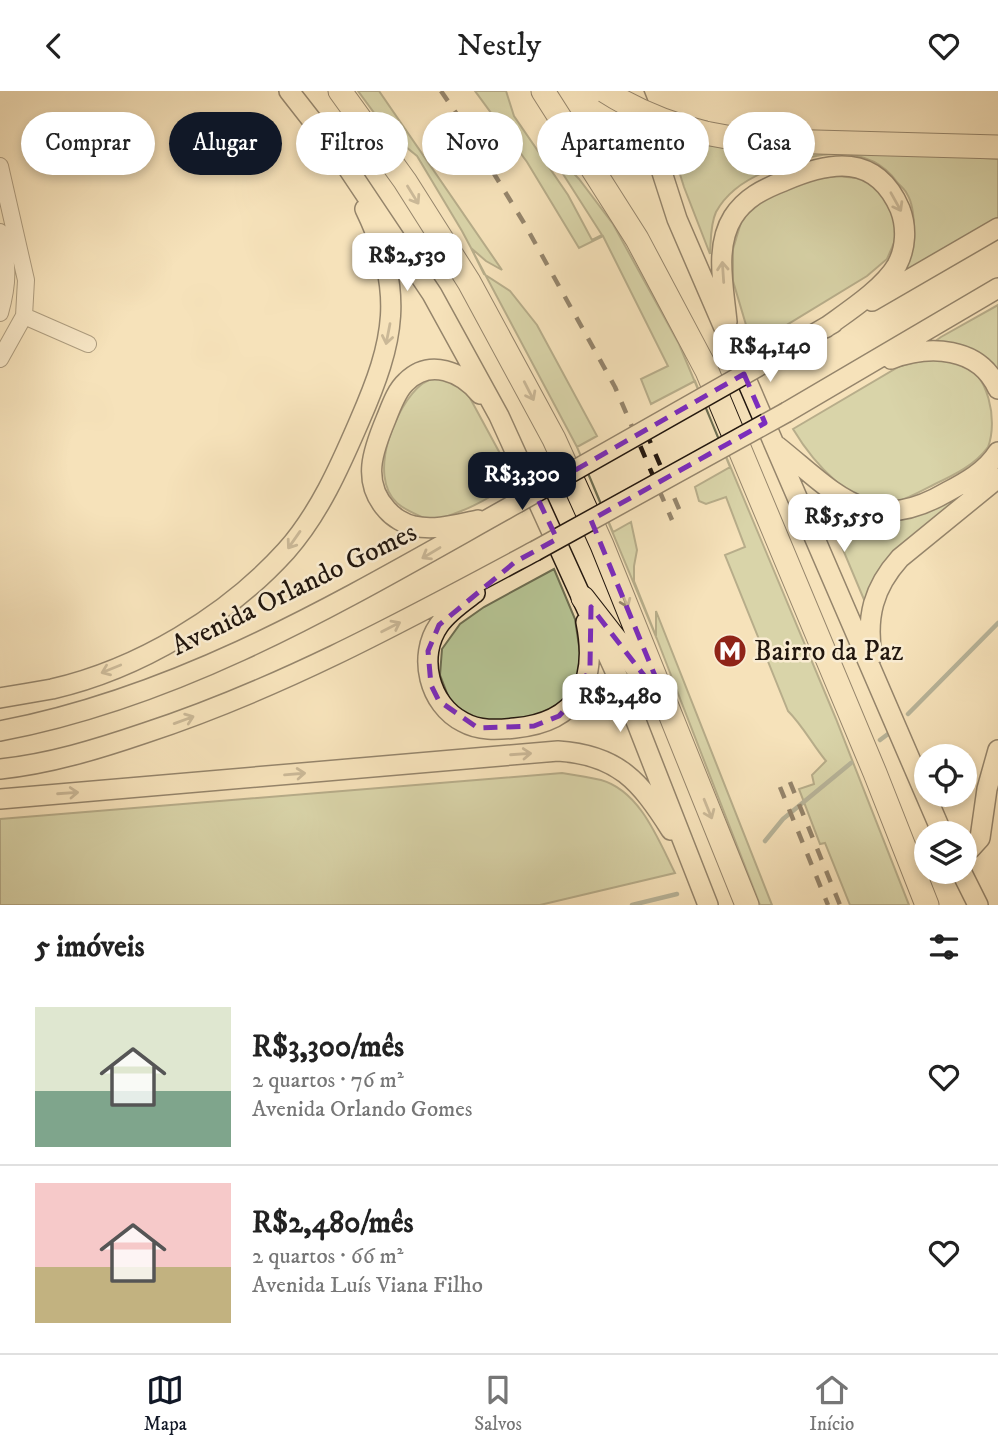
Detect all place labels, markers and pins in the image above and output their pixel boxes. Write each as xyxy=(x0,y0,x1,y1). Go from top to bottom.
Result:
pin: R$2,530 xyxy=(342,233,472,293)
pin: R$4,140 xyxy=(705,324,835,384)
pin: R$3,300 xyxy=(457,453,587,512)
pin: R$5,550 xyxy=(779,495,909,554)
metro station icon: Bairro da Paz xyxy=(711,632,749,670)
place label: Bairro da Paz xyxy=(754,634,903,669)
pin: R$2,480 xyxy=(555,675,685,734)

